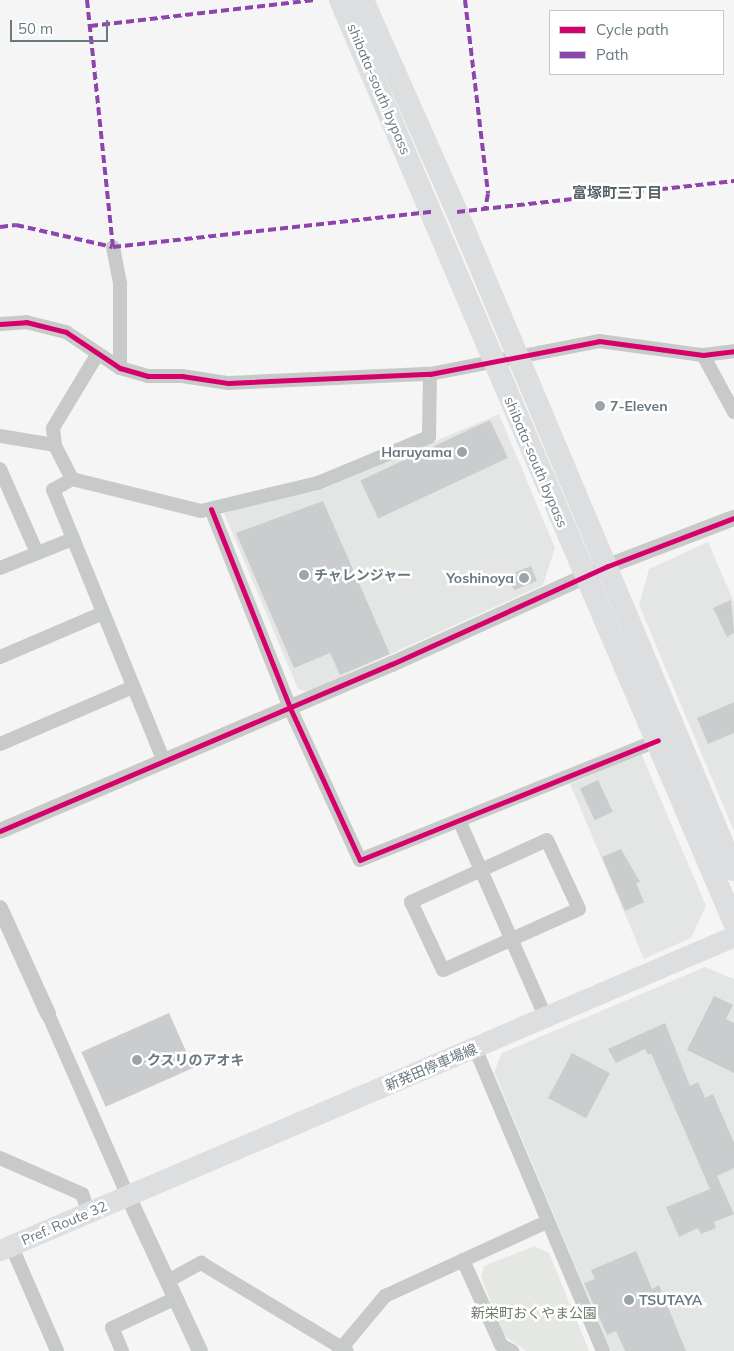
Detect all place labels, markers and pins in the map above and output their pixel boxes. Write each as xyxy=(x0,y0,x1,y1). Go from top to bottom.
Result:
place label: 7-Eleven xyxy=(610,398,668,414)
marker: 7-Eleven xyxy=(594,400,606,412)
place label: Haruyama xyxy=(381,444,452,460)
marker: Haruyama xyxy=(456,446,468,458)
place label: チャレンジャー xyxy=(314,567,412,583)
marker: チャレンジャー xyxy=(298,569,310,581)
place label: Yoshinoya xyxy=(446,570,514,586)
marker: Yoshinoya xyxy=(518,572,530,584)
place label: クスリのアオキ xyxy=(147,1052,245,1068)
marker: クスリのアオキ xyxy=(131,1054,143,1066)
place label: TSUTAYA xyxy=(639,1292,702,1308)
marker: TSUTAYA xyxy=(623,1294,635,1306)

